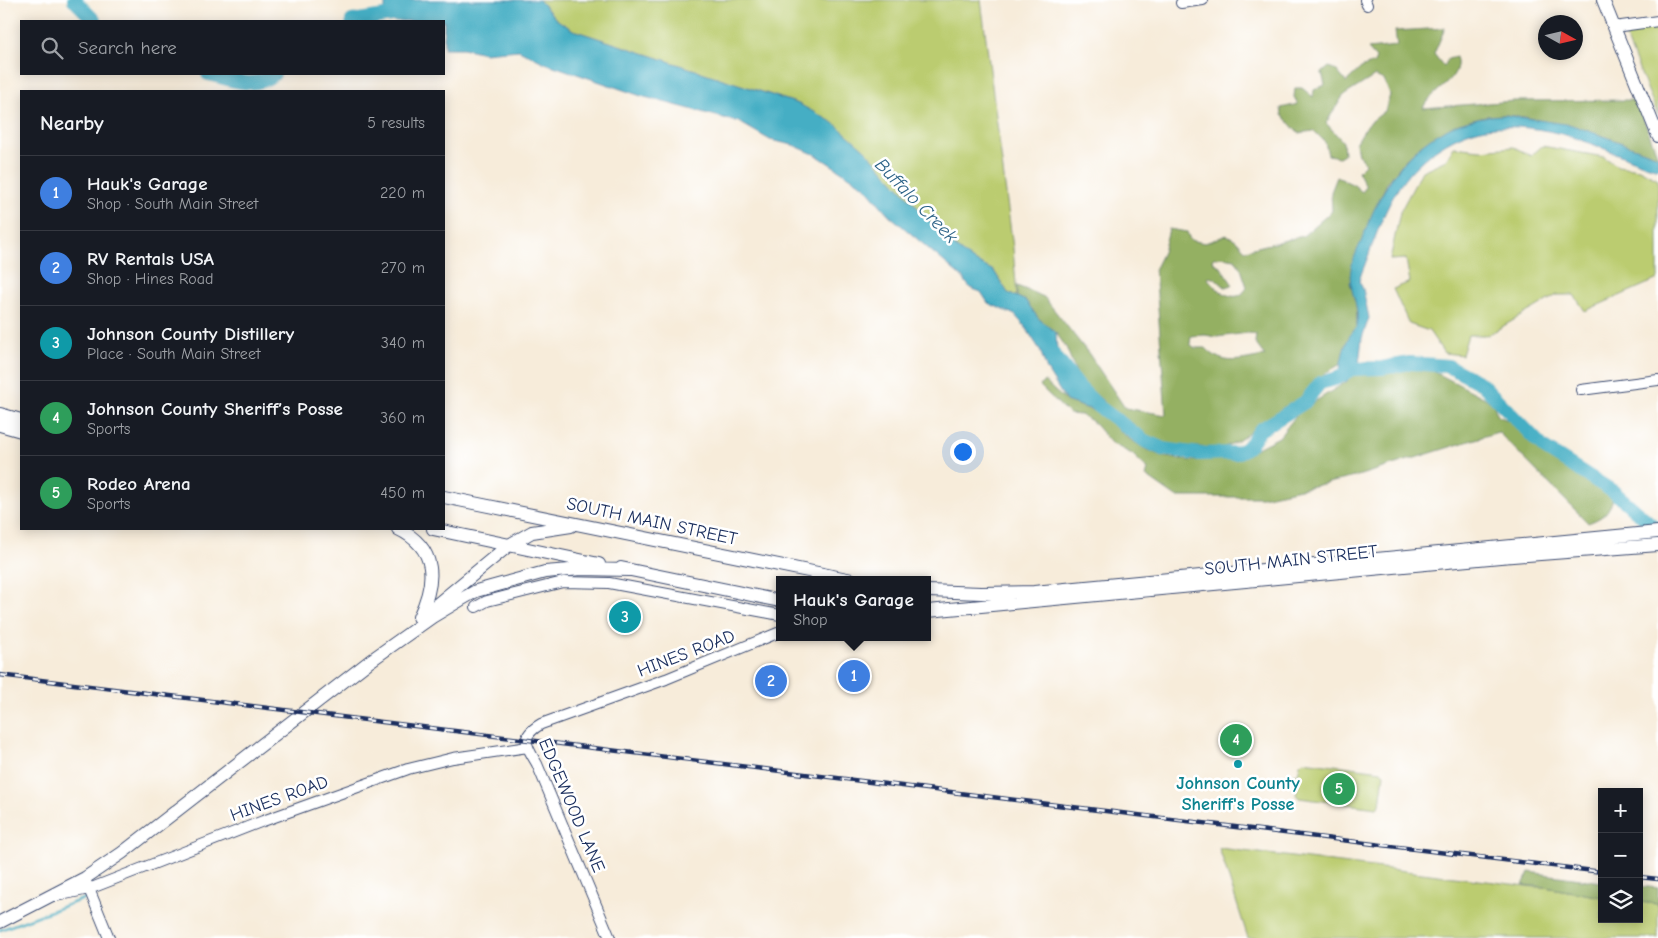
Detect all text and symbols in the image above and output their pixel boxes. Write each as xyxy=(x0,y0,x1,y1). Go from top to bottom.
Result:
north arrow xyxy=(1538,15,1583,60)
search box xyxy=(20,20,445,75)
icon: search xyxy=(38,34,66,62)
text: Search here xyxy=(78,37,177,59)
text: Nearby xyxy=(40,111,104,135)
text: 5 results xyxy=(367,114,425,132)
water label: Buffalo Creek xyxy=(870,154,963,248)
text: Hauk's Garage xyxy=(87,173,208,195)
text: 1 xyxy=(53,184,59,202)
text: 220 m xyxy=(380,184,425,202)
text: Shop · South Main Street xyxy=(87,195,258,213)
text: RV Rentals USA xyxy=(87,248,214,270)
text: 2 xyxy=(52,259,60,277)
text: 270 m xyxy=(381,259,425,277)
text: Shop · Hines Road xyxy=(87,270,213,288)
text: Johnson County Distillery xyxy=(87,323,294,345)
text: 3 xyxy=(52,334,60,352)
text: 340 m xyxy=(381,334,425,352)
text: Place · South Main Street xyxy=(87,345,260,363)
text: Johnson County Sheriff’s Posse xyxy=(87,398,343,420)
text: 4 xyxy=(52,409,60,427)
text: 360 m xyxy=(380,409,425,427)
text: Sports xyxy=(87,420,130,438)
your location xyxy=(950,439,976,465)
text: Rodeo Arena xyxy=(87,473,191,495)
text: 5 xyxy=(52,484,60,502)
text: 450 m xyxy=(380,484,425,502)
street label: SOUTH MAIN STREET xyxy=(565,493,740,550)
text: Sports xyxy=(87,495,130,513)
street label: SOUTH MAIN STREET xyxy=(1203,541,1379,580)
popup xyxy=(776,576,931,641)
text: Hauk's Garage xyxy=(793,589,914,611)
pin: 3 xyxy=(609,598,641,636)
text: Shop xyxy=(793,611,828,629)
street label: HINES ROAD xyxy=(634,625,738,682)
pin: 1 xyxy=(838,657,870,695)
pin: 2 xyxy=(755,662,787,700)
pin: 4 xyxy=(1220,721,1252,759)
street label: EDGEWOOD LANE xyxy=(534,735,609,875)
marker: Johnson County Sheriff's Posse xyxy=(1232,758,1244,770)
pin: 5 xyxy=(1323,770,1355,808)
street label: HINES ROAD xyxy=(227,771,331,826)
place label: Johnson County Sheriff's Posse xyxy=(1176,773,1301,815)
map controls xyxy=(1598,788,1643,923)
button: + xyxy=(1598,788,1643,833)
button: − xyxy=(1598,833,1643,878)
button: layers xyxy=(1598,878,1643,923)

